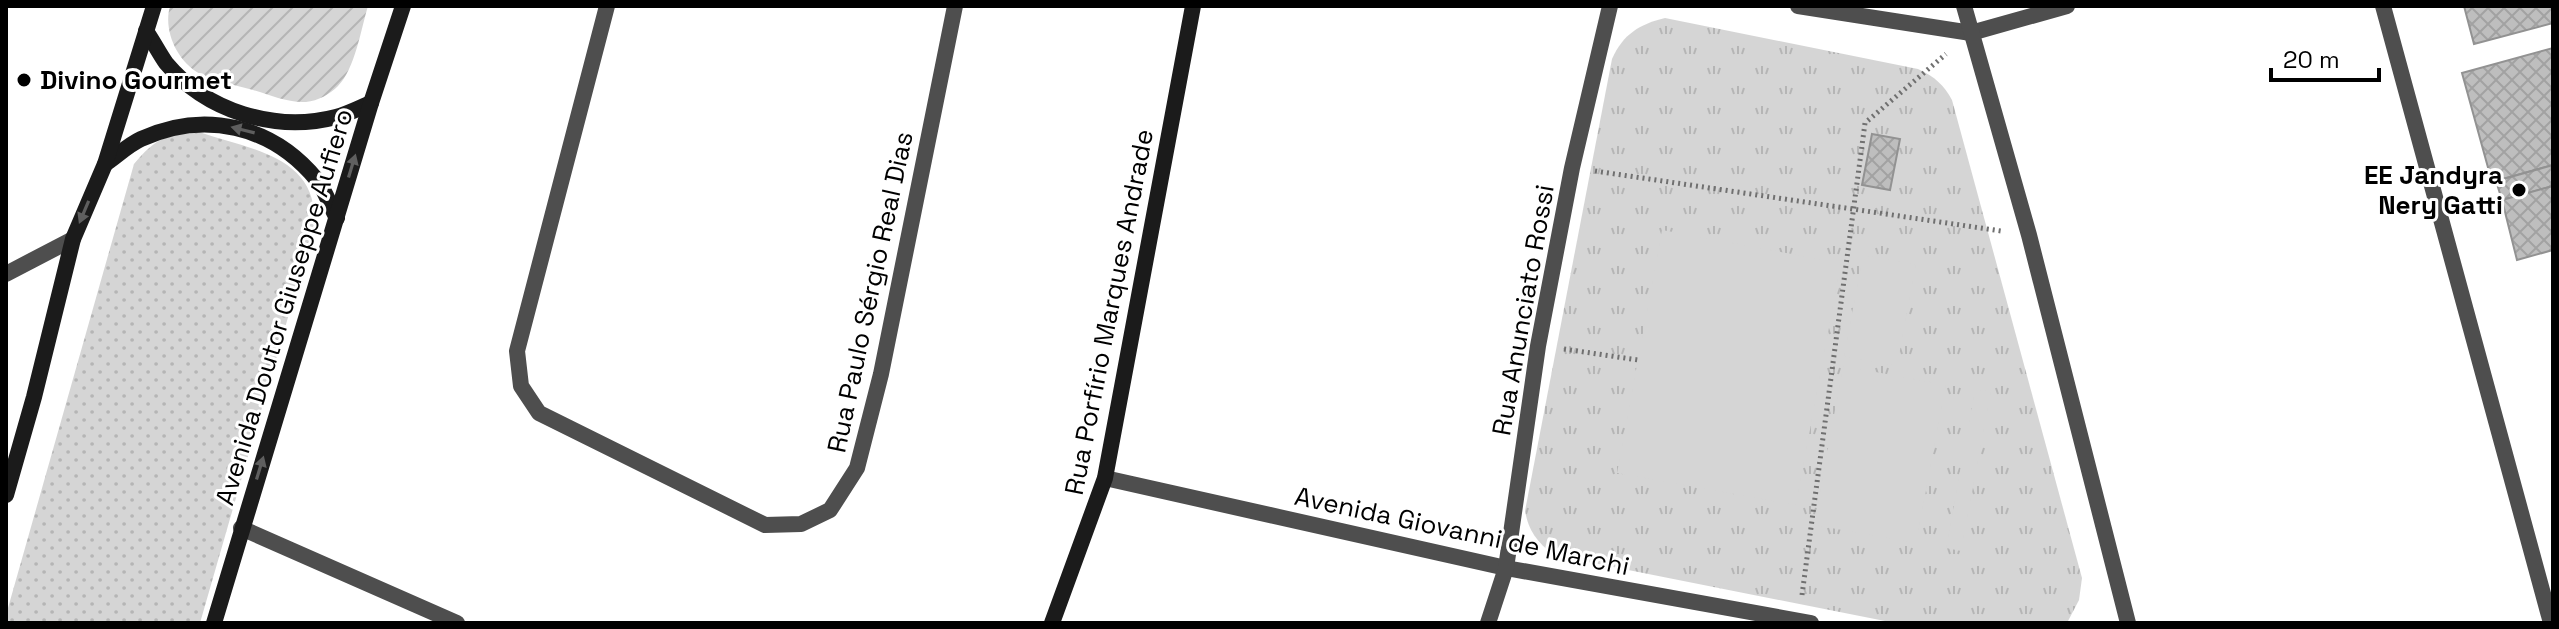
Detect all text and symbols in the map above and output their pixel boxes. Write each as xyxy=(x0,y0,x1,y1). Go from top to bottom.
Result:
scale bar xyxy=(2271,32,2379,82)
text: 20 m xyxy=(2283,44,2340,75)
place label: Divino Gourmet xyxy=(40,63,232,97)
marker: Divino Gourmet xyxy=(15,71,33,89)
street label: Avenida Doutor Giuseppe Aufiero xyxy=(207,105,361,509)
one-way arrow xyxy=(230,123,255,136)
street label: Rua Porfírio Marques Andrade xyxy=(1057,126,1161,498)
street label: Rua Paulo Sérgio Real Dias xyxy=(819,128,921,456)
one-way arrow xyxy=(346,153,359,177)
place label: EE Jandyra Nery Gatti xyxy=(2364,158,2503,222)
marker: EE Jandyra Nery Gatti xyxy=(2510,181,2528,199)
street label: Rua Anunciato Rossi xyxy=(1484,182,1562,438)
one-way arrow xyxy=(78,201,91,224)
one-way arrow xyxy=(254,455,267,479)
street label: Avenida Giovanni de Marchi xyxy=(1291,479,1633,583)

